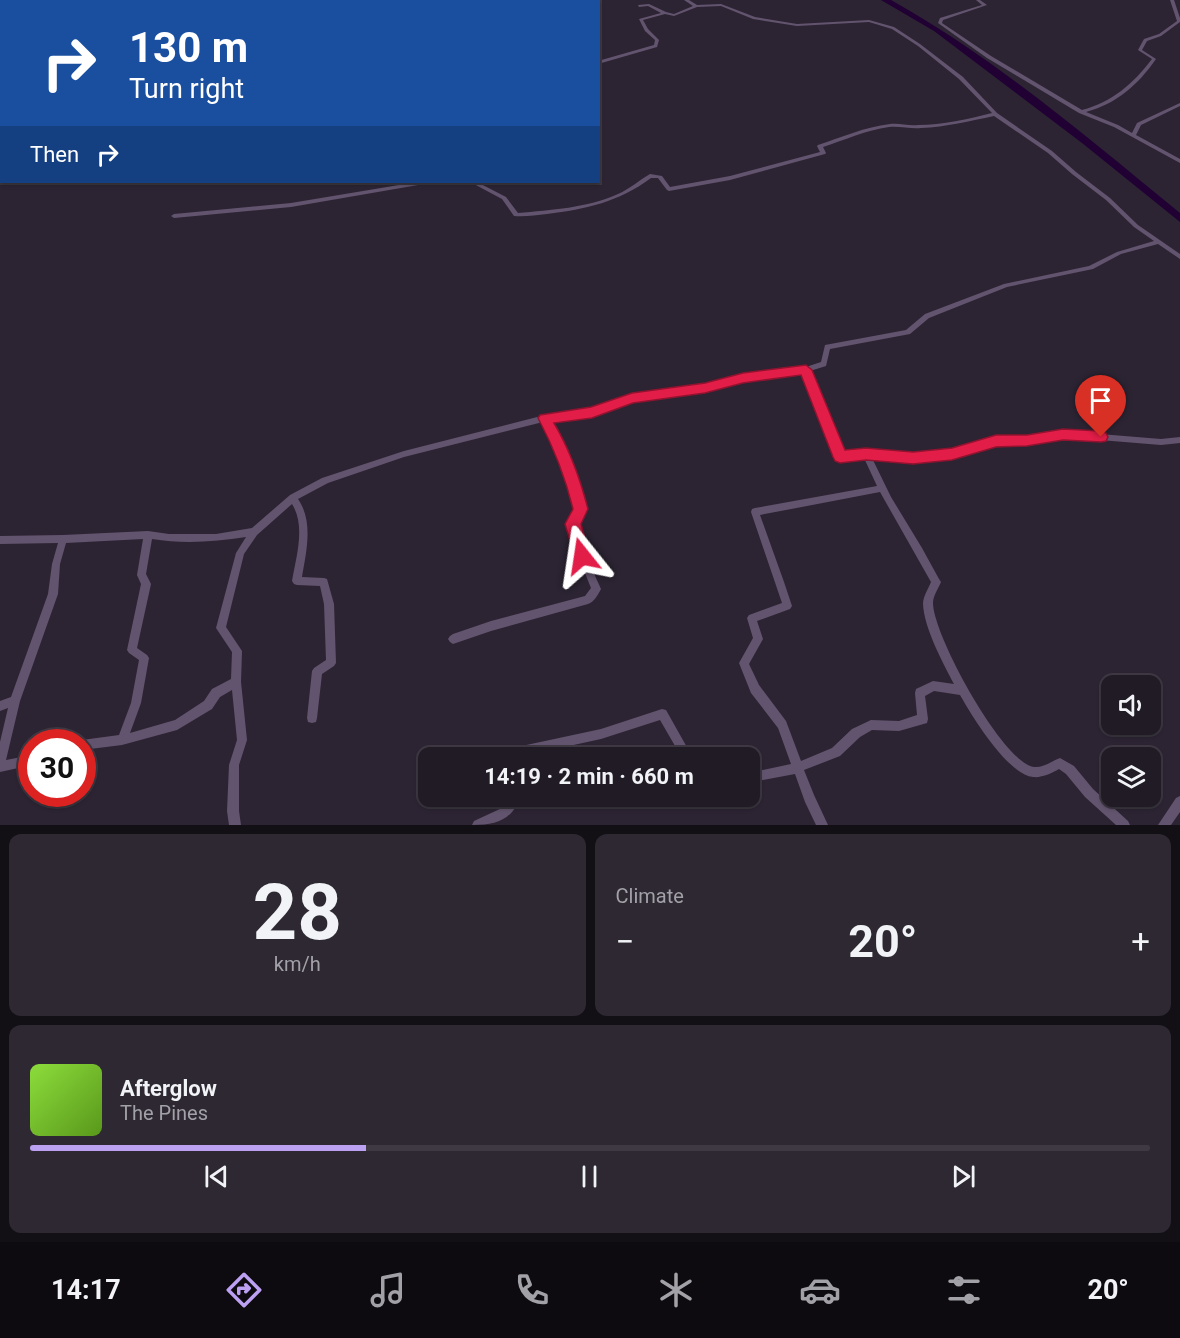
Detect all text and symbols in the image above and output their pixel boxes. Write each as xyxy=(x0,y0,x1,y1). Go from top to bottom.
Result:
text: 130 m xyxy=(129,23,248,72)
icon: right xyxy=(30,24,108,102)
text: Turn right xyxy=(129,73,244,105)
icon: right xyxy=(91,138,124,171)
text: Then xyxy=(30,142,79,167)
pin xyxy=(1075,375,1126,437)
icon: arrive xyxy=(1084,384,1117,417)
position arrow xyxy=(550,524,614,588)
map controls xyxy=(1101,675,1161,807)
button: sound xyxy=(1101,675,1161,735)
speed limit sign: 30 xyxy=(18,729,96,807)
button: layers xyxy=(1101,747,1161,807)
text: 14:19 · 2 min · 660 m xyxy=(484,764,694,789)
text: 28 xyxy=(252,867,342,958)
text: Climate xyxy=(616,884,684,908)
text: 20° xyxy=(848,915,917,968)
text: − xyxy=(616,922,634,961)
text: + xyxy=(1131,922,1150,961)
text: km/h xyxy=(274,952,321,976)
text: Afterglow xyxy=(120,1076,217,1101)
text: The Pines xyxy=(120,1101,208,1125)
icon: previous xyxy=(200,1160,233,1193)
icon: pause xyxy=(573,1160,606,1193)
icon: next xyxy=(947,1160,980,1193)
icon: directions xyxy=(223,1269,265,1311)
icon: music xyxy=(367,1269,409,1311)
icon: phone xyxy=(511,1269,553,1311)
icon: climate xyxy=(655,1269,697,1311)
icon: car xyxy=(799,1269,841,1311)
icon: filters xyxy=(943,1269,985,1311)
text: 14:17 xyxy=(51,1274,121,1306)
text: 20° xyxy=(1087,1274,1129,1306)

